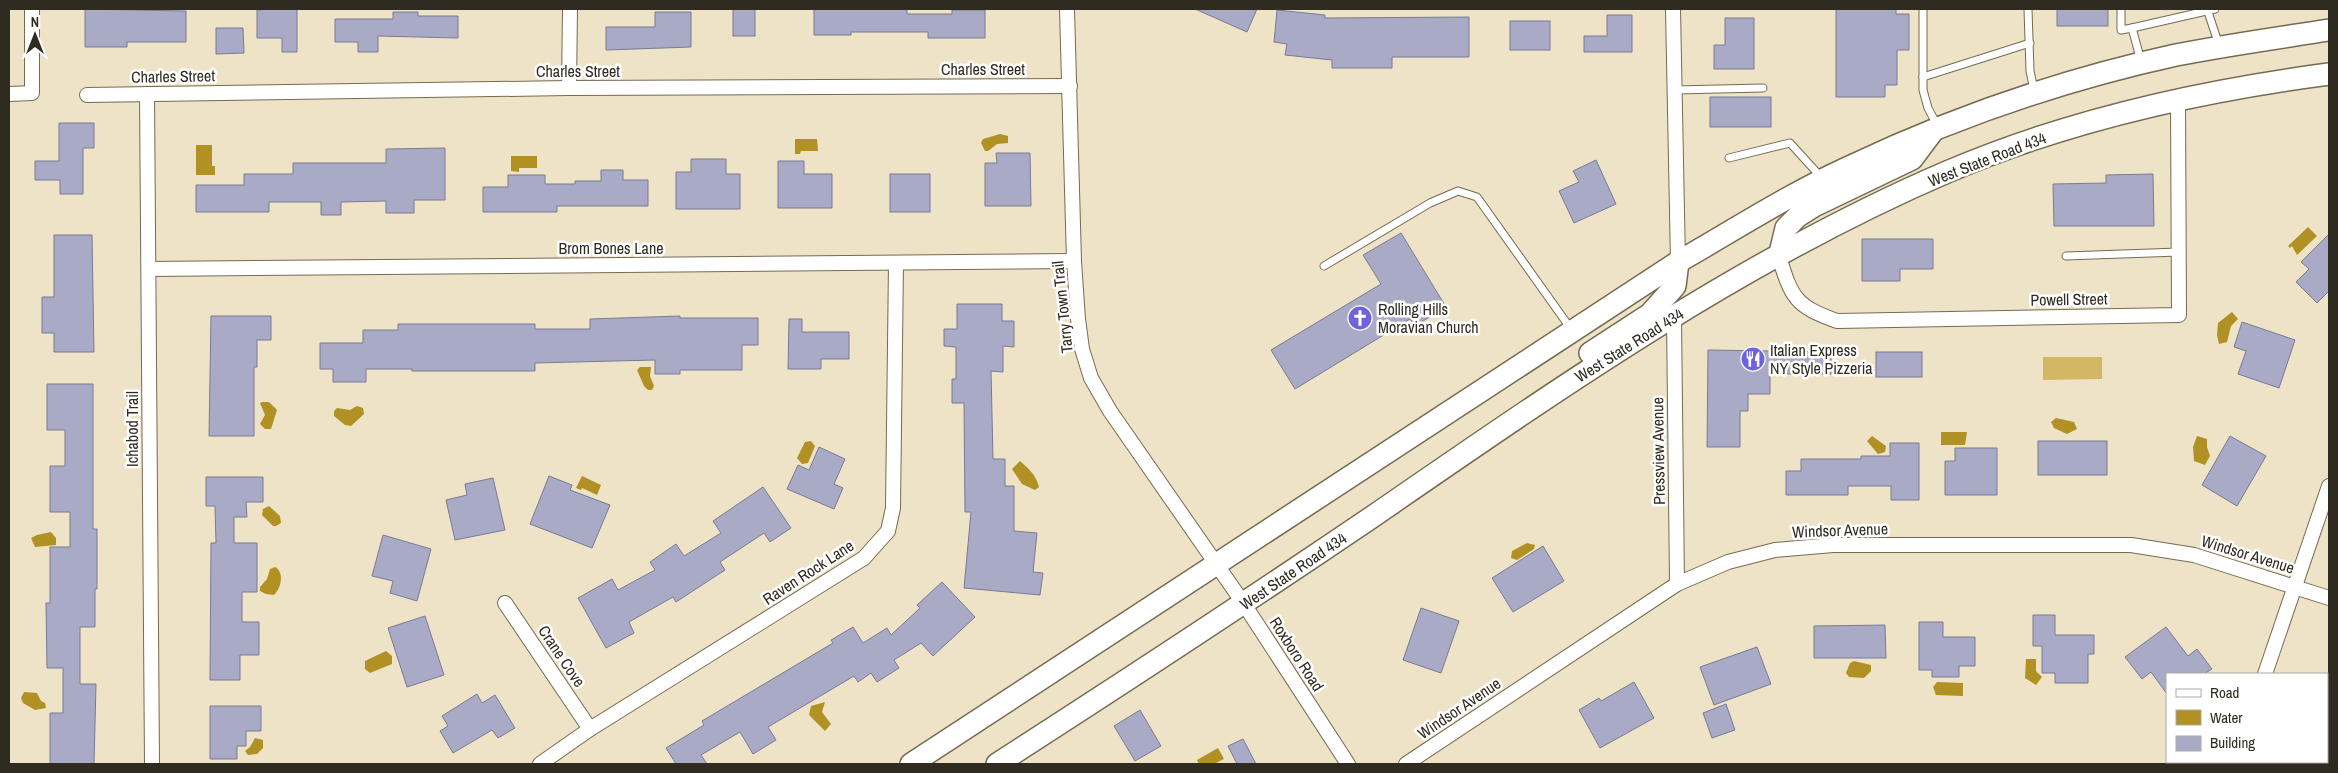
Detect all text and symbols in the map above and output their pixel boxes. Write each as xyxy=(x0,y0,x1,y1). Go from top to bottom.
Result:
north arrow xyxy=(10,10,60,60)
text: N xyxy=(31,13,39,31)
street label: Charles Street xyxy=(941,58,1025,80)
street label: Charles Street xyxy=(536,60,620,82)
street label: Charles Street xyxy=(131,64,215,88)
street label: West State Road 434 xyxy=(1925,126,2049,192)
street label: Brom Bones Lane xyxy=(558,237,664,259)
street label: Tarry Town Trail xyxy=(1046,260,1078,354)
street label: Powell Street xyxy=(2030,287,2108,311)
place label: Rolling Hills Moravian Church xyxy=(1378,298,1479,338)
street label: West State Road 434 xyxy=(1570,303,1688,387)
church icon: Rolling Hills Moravian Church xyxy=(1347,305,1373,331)
place label: Italian Express NY Style Pizzeria xyxy=(1770,339,1873,379)
restaurant icon: Italian Express NY Style Pizzeria xyxy=(1740,346,1766,372)
street label: Ichabod Trail xyxy=(121,391,143,467)
street label: Pressview Avenue xyxy=(1646,397,1670,505)
street label: Windsor Avenue xyxy=(1792,517,1888,543)
street label: West State Road 434 xyxy=(1235,527,1351,615)
street label: Windsor Avenue xyxy=(2199,529,2297,579)
street label: Raven Rock Lane xyxy=(758,534,858,610)
street label: Roxboro Road xyxy=(1265,613,1329,695)
street label: Crane Cove xyxy=(533,621,591,691)
street label: Windsor Avenue xyxy=(1413,672,1505,744)
legend xyxy=(2166,673,2328,763)
text: Road xyxy=(2210,682,2239,703)
text: Water xyxy=(2210,707,2242,728)
text: Building xyxy=(2210,732,2255,753)

